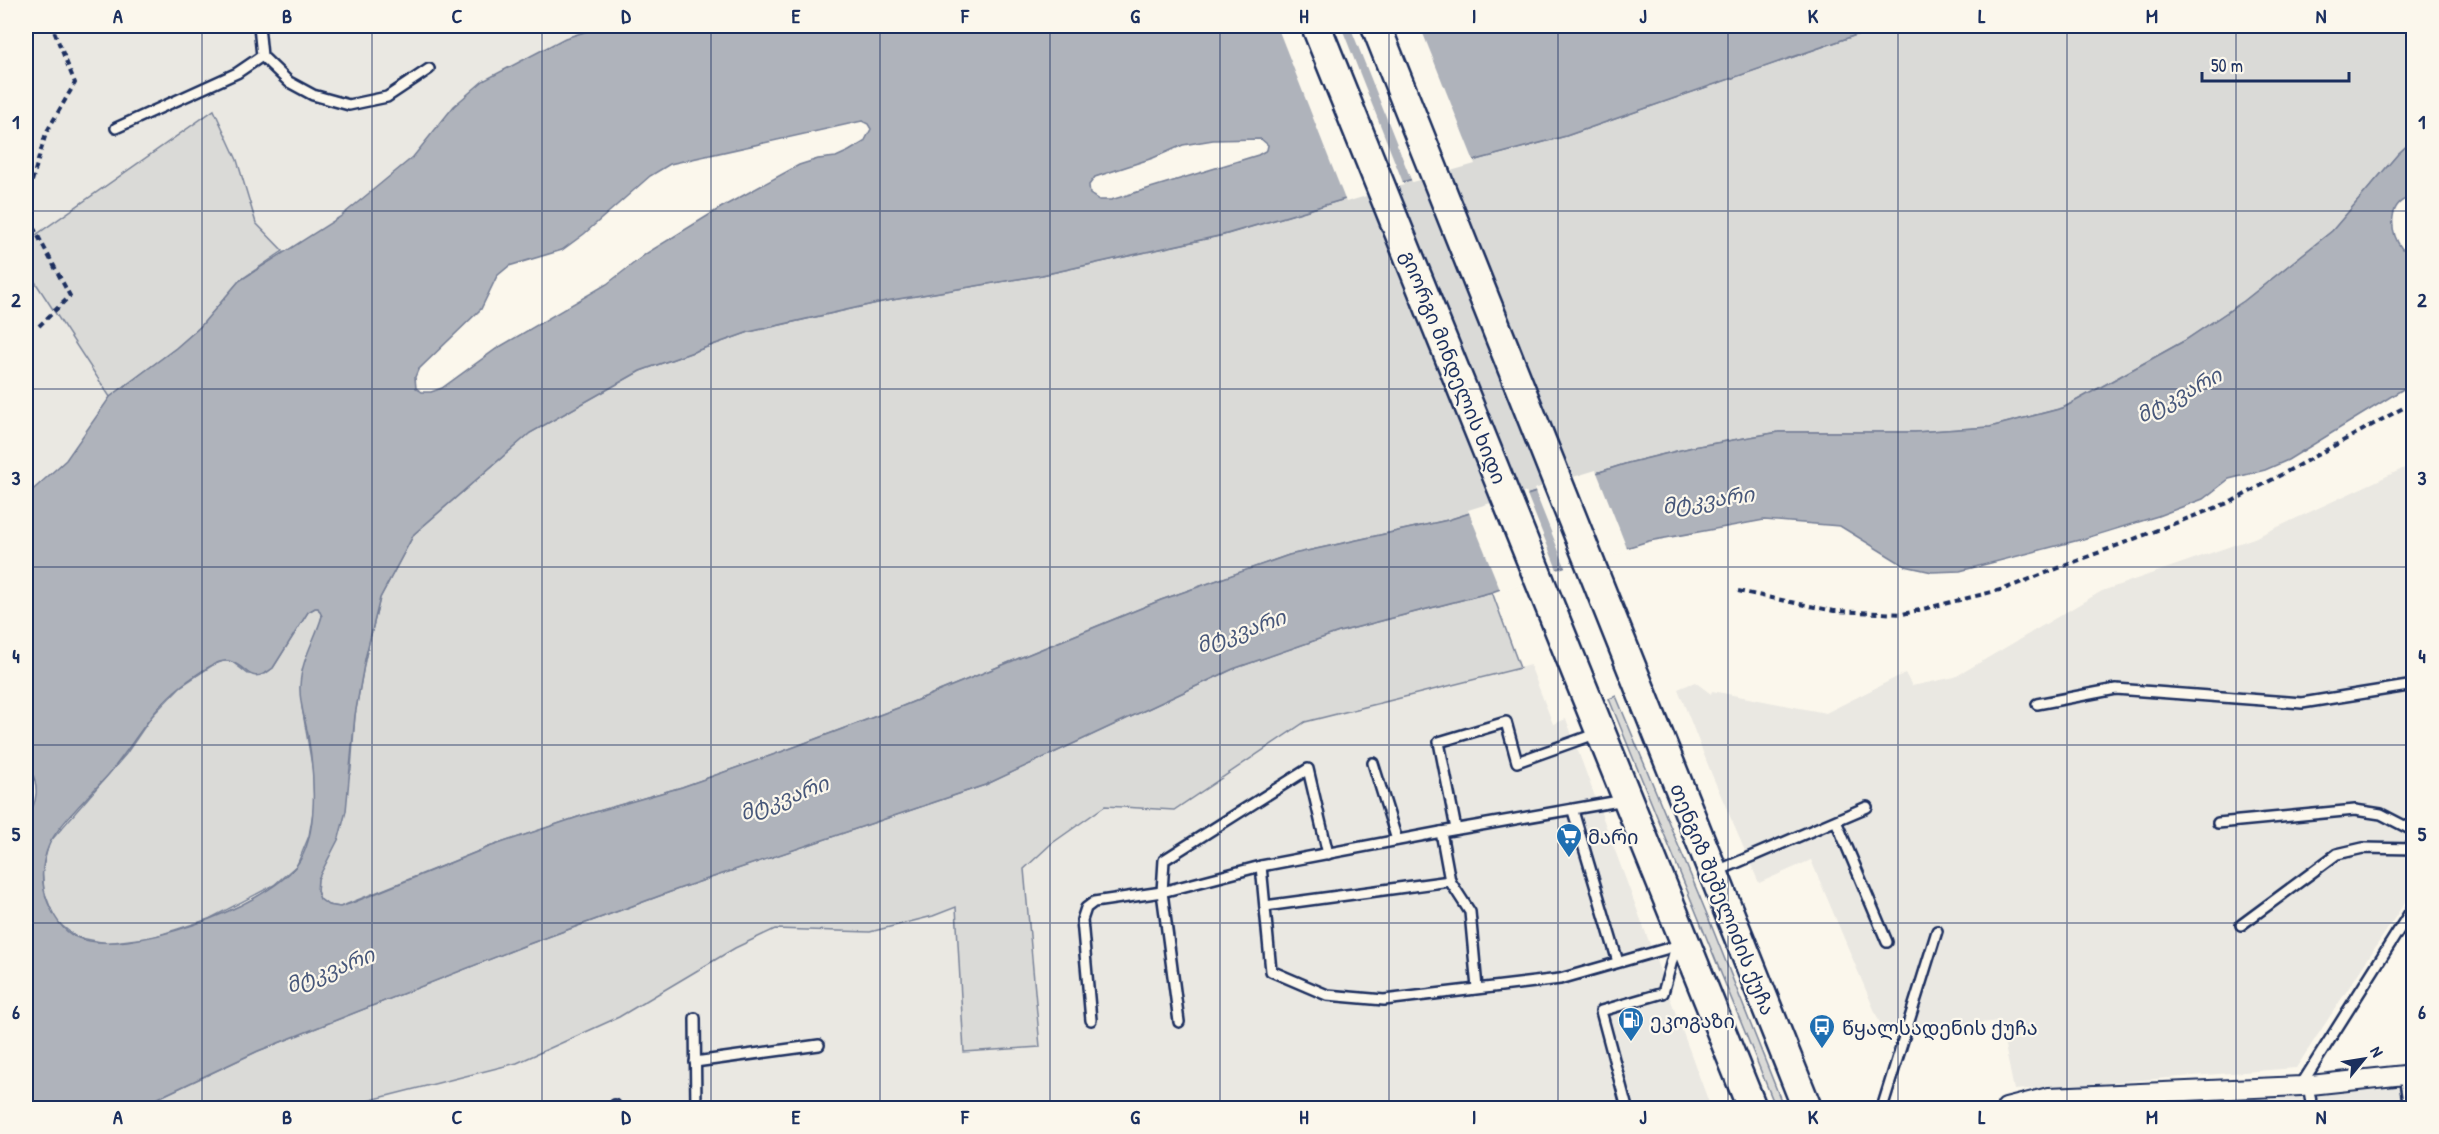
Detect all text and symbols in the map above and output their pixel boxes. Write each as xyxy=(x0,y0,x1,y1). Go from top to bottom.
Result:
text: A xyxy=(113,2,123,29)
text: B xyxy=(282,2,292,29)
text: C xyxy=(452,2,463,29)
text: D xyxy=(621,2,631,29)
text: E xyxy=(792,2,801,29)
text: F xyxy=(960,2,970,29)
text: G xyxy=(1130,2,1140,29)
text: H xyxy=(1299,2,1309,29)
text: I xyxy=(1472,2,1476,29)
text: J xyxy=(1639,2,1647,29)
text: K xyxy=(1808,2,1819,29)
text: L xyxy=(1978,2,1986,29)
text: M xyxy=(2146,2,2158,29)
text: N xyxy=(2316,2,2327,29)
scale bar xyxy=(2202,45,2349,83)
text: 50 m xyxy=(2211,53,2243,78)
text: 1 xyxy=(12,108,20,135)
text: 1 xyxy=(2418,108,2426,135)
street label: გიორგი მინდელის ხიდი xyxy=(1395,246,1513,488)
text: 2 xyxy=(11,286,21,313)
text: 2 xyxy=(2417,286,2427,313)
water label: მტკვარი xyxy=(2131,360,2228,430)
text: 3 xyxy=(12,464,21,491)
text: 3 xyxy=(2418,464,2427,491)
water label: მტკვარი xyxy=(1660,479,1757,521)
water label: მტკვარი xyxy=(1192,602,1290,660)
text: 4 xyxy=(12,642,20,669)
text: 4 xyxy=(2418,642,2426,669)
water label: მტკვარი xyxy=(735,768,833,827)
street label: თენგიზ შეშელიძის ქუჩა xyxy=(1664,779,1782,1019)
text: 5 xyxy=(12,820,21,847)
text: 5 xyxy=(2418,820,2427,847)
supermarket icon: მარი xyxy=(1554,821,1584,859)
place label: მარი xyxy=(1588,823,1639,850)
water label: მტკვარი xyxy=(282,940,379,1000)
text: 6 xyxy=(12,998,20,1025)
text: 6 xyxy=(2418,998,2426,1025)
fuel station icon: ეკოგაზი xyxy=(1616,1005,1646,1043)
place label: ეკოგაზი xyxy=(1650,1007,1735,1034)
bus stop icon: წყალსადენის ქუჩა xyxy=(1807,1012,1837,1050)
place label: წყალსადენის ქუჩა xyxy=(1842,1014,2038,1041)
north arrow xyxy=(2334,1029,2394,1089)
text: N xyxy=(2365,1042,2389,1061)
text: A xyxy=(113,1103,123,1130)
text: B xyxy=(282,1103,292,1130)
text: C xyxy=(452,1103,463,1130)
text: D xyxy=(621,1103,631,1130)
text: E xyxy=(792,1103,801,1130)
text: F xyxy=(960,1103,970,1130)
text: G xyxy=(1130,1103,1140,1130)
text: H xyxy=(1299,1103,1309,1130)
text: I xyxy=(1472,1103,1476,1130)
text: J xyxy=(1639,1103,1647,1130)
text: K xyxy=(1808,1103,1819,1130)
text: L xyxy=(1978,1103,1986,1130)
text: M xyxy=(2146,1103,2158,1130)
text: N xyxy=(2316,1103,2327,1130)

